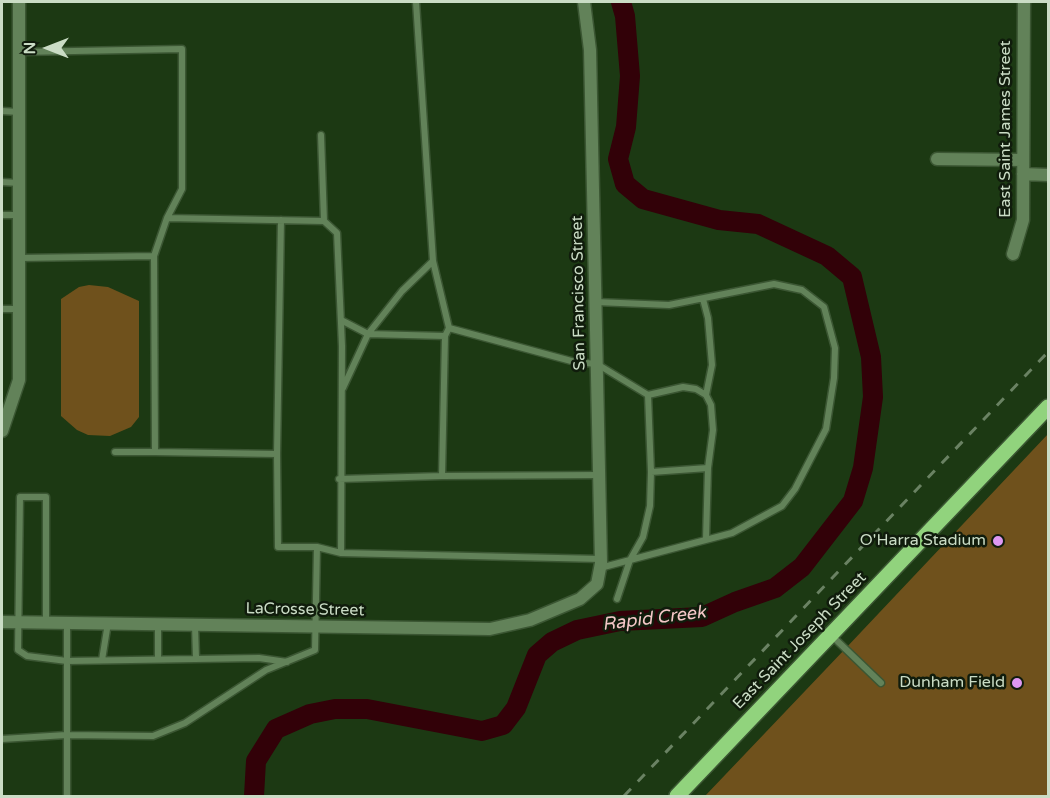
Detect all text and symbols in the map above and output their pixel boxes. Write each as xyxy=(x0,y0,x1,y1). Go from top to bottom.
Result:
north arrow xyxy=(18,18,78,78)
street label: East Saint James Street xyxy=(996,40,1016,218)
text: N xyxy=(20,42,40,54)
street label: San Francisco Street xyxy=(568,215,590,371)
place label: O'Harra Stadium xyxy=(860,531,986,551)
marker: O'Harra Stadium xyxy=(991,534,1005,548)
street label: East Saint Joseph Street xyxy=(729,568,871,714)
street label: LaCrosse Street xyxy=(245,599,365,621)
water label: Rapid Creek xyxy=(601,602,707,636)
place label: Dunham Field xyxy=(899,673,1005,693)
marker: Dunham Field xyxy=(1010,676,1024,690)

